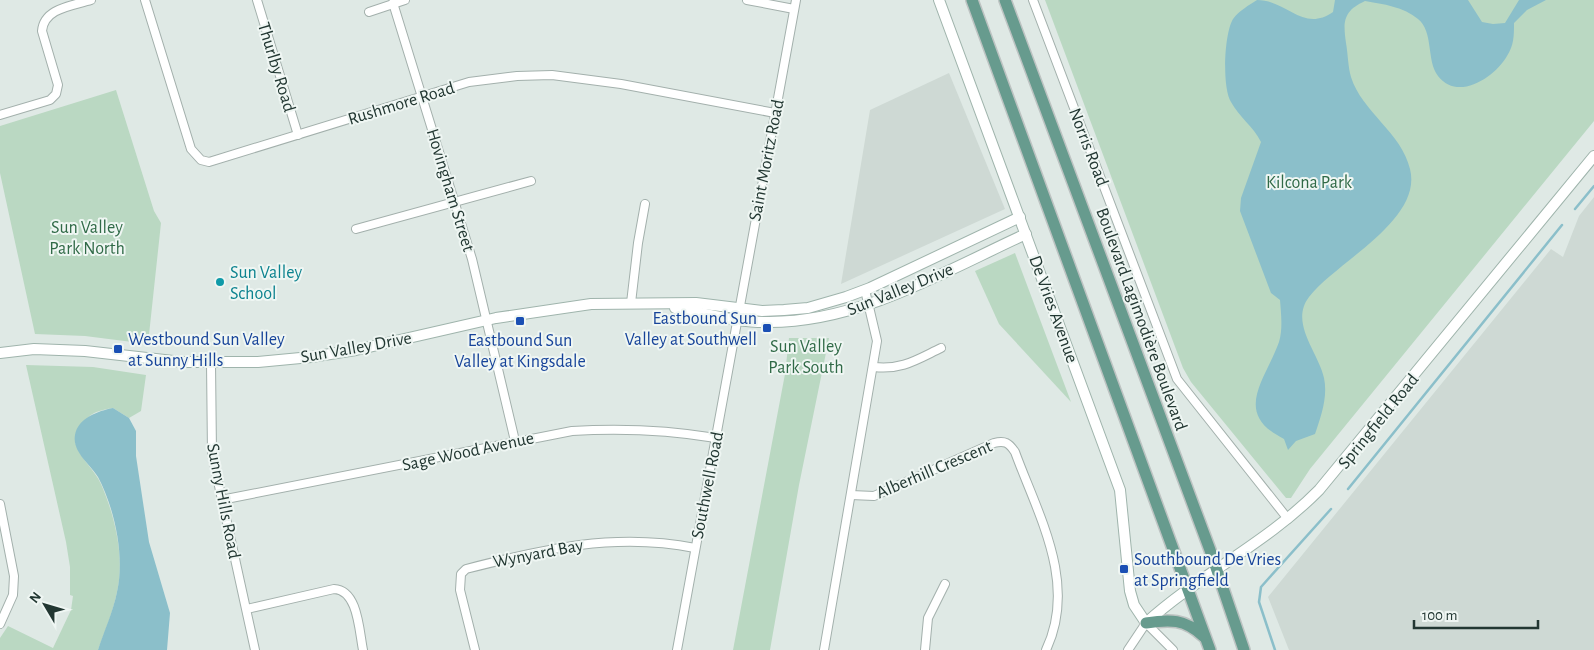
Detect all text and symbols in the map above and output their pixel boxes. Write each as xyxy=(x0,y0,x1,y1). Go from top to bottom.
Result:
street label: Thurlby Road xyxy=(254,20,298,114)
street label: Rushmore Road xyxy=(346,79,457,129)
street label: Saint Moritz Road xyxy=(746,98,788,222)
street label: Norris Road xyxy=(1065,106,1111,189)
street label: Hovingham Street xyxy=(423,127,477,254)
park label: Kilcona Park xyxy=(1266,174,1353,192)
street label: Boulevard Lagimodière Boulevard xyxy=(1092,205,1190,433)
park label: Sun Valley Park North xyxy=(49,219,125,258)
street label: De Vries Avenue xyxy=(1025,253,1081,365)
street label: Sun Valley Drive xyxy=(845,261,956,319)
place label: Sun Valley School xyxy=(230,264,302,303)
marker: Sun Valley School xyxy=(214,276,226,288)
place label: Eastbound Sun Valley at Southwell xyxy=(625,310,757,349)
marker: Eastbound Sun Valley at Kingsdale xyxy=(514,315,526,327)
marker: Eastbound Sun Valley at Southwell xyxy=(761,322,773,334)
street label: Sun Valley Drive xyxy=(299,329,413,367)
place label: Westbound Sun Valley at Sunny Hills xyxy=(128,331,285,370)
place label: Eastbound Sun Valley at Kingsdale xyxy=(454,332,586,371)
park label: Sun Valley Park South xyxy=(768,338,844,377)
marker: Westbound Sun Valley at Sunny Hills xyxy=(112,343,124,355)
street label: Springfield Road xyxy=(1335,371,1422,473)
street label: Sage Wood Avenue xyxy=(401,429,536,475)
street label: Southwell Road xyxy=(689,430,727,540)
street label: Alberhill Crescent xyxy=(874,437,995,502)
street label: Sunny Hills Road xyxy=(203,442,243,560)
street label: Wynyard Bay xyxy=(492,536,585,572)
place label: Southbound De Vries at Springfield xyxy=(1134,551,1281,590)
marker: Southbound De Vries at Springfield xyxy=(1118,563,1130,575)
north arrow xyxy=(20,580,70,630)
text: N xyxy=(27,589,44,606)
scale bar xyxy=(1414,598,1538,630)
text: 100 m xyxy=(1422,608,1457,623)

